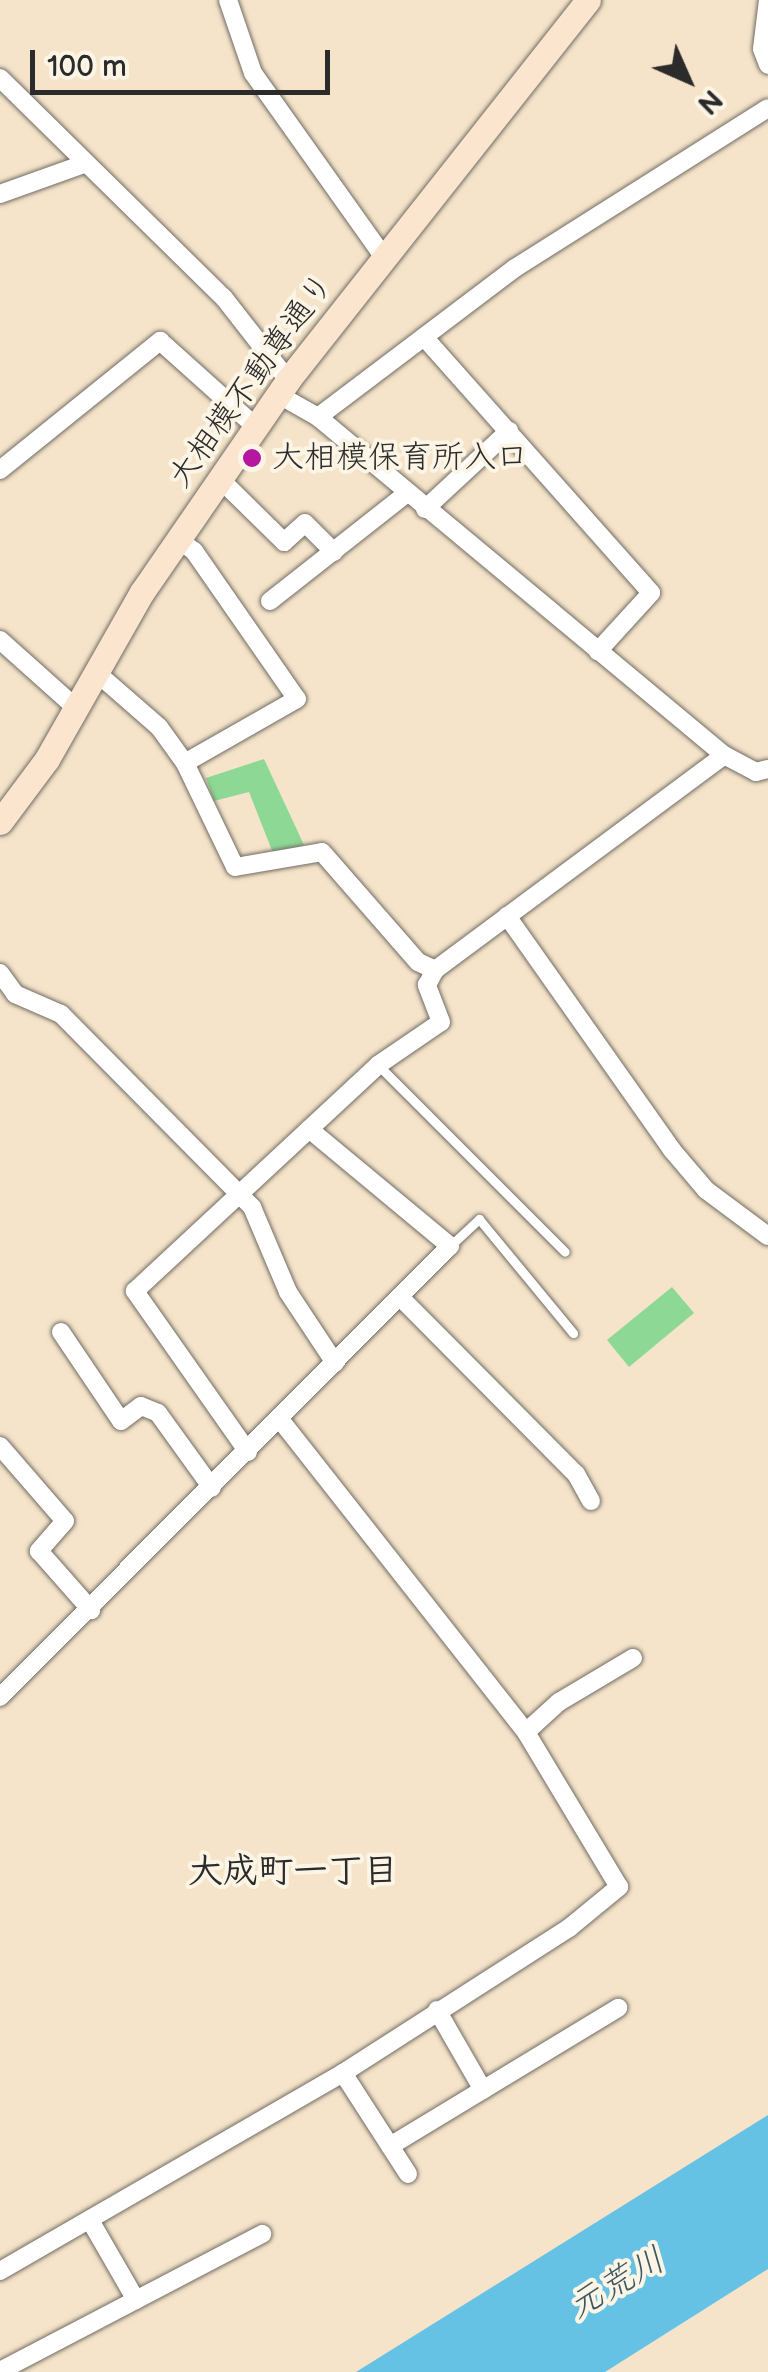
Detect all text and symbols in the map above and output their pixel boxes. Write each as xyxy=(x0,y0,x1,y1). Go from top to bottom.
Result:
scale bar xyxy=(35,30,335,92)
north arrow xyxy=(638,30,738,130)
text: 100 m xyxy=(47,49,127,85)
text: N xyxy=(690,82,729,121)
street label: 大相模不動尊通り xyxy=(161,266,343,496)
place label: 大相模保育所入口 xyxy=(272,439,528,477)
marker: 大相模保育所入口 xyxy=(241,447,263,469)
district label: 大成町一丁目 xyxy=(188,1851,398,1893)
water label: 元荒川 xyxy=(561,2240,673,2328)

